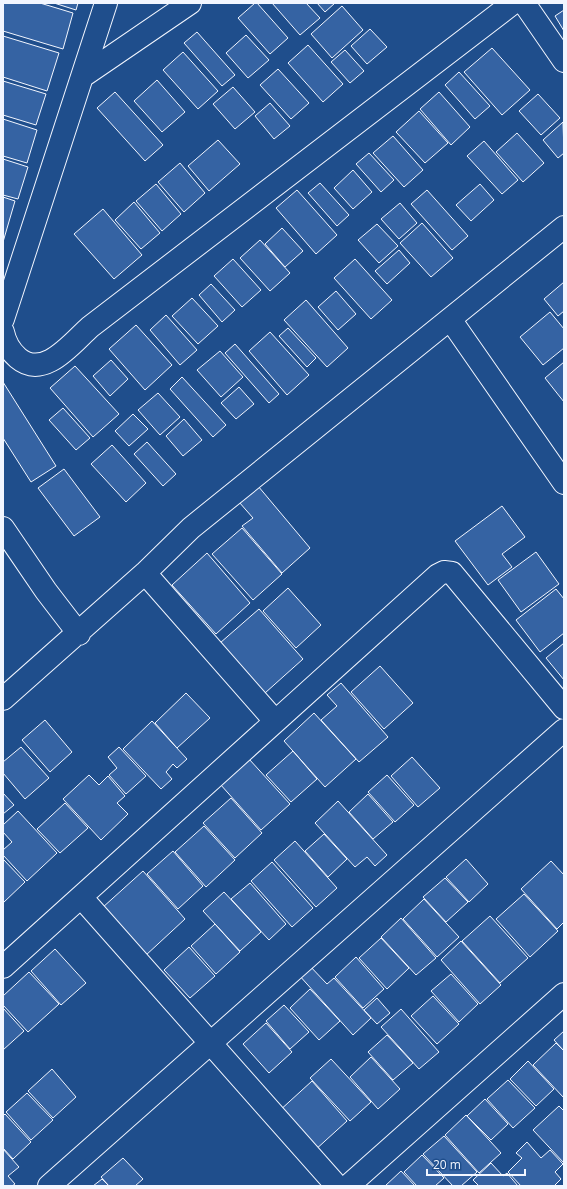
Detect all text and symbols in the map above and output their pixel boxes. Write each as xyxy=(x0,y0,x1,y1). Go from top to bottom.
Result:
scale bar xyxy=(427,1151,525,1177)
text: 20 m xyxy=(433,1156,461,1173)

